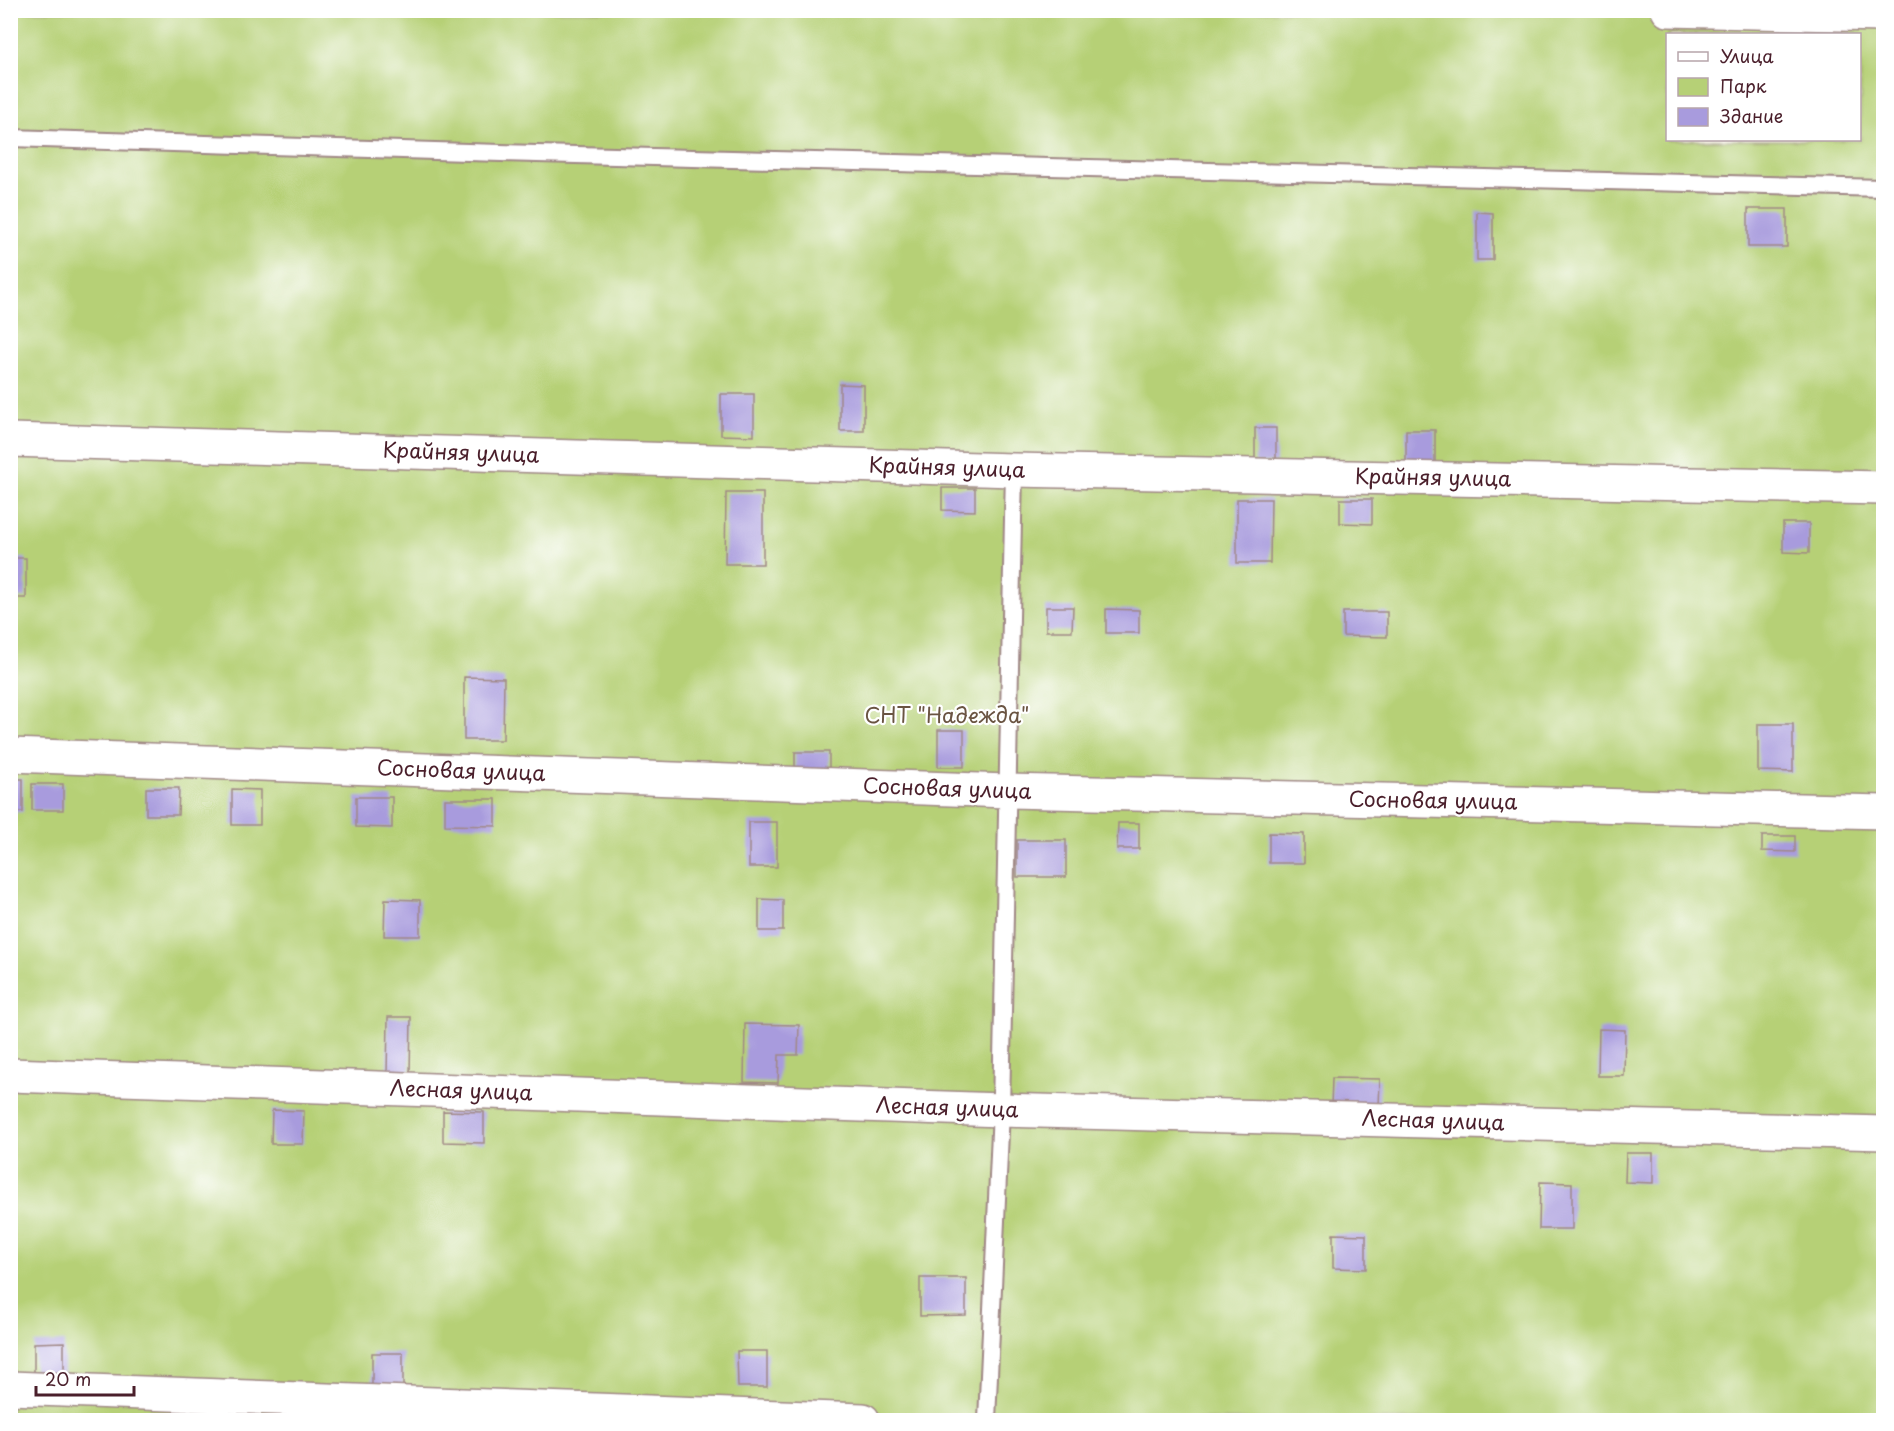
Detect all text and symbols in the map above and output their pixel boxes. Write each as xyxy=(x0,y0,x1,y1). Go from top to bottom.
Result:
legend xyxy=(1666,33,1861,141)
text: Улица xyxy=(1720,42,1774,69)
text: Парк xyxy=(1720,72,1767,99)
text: Здание xyxy=(1720,102,1783,129)
street label: Крайняя улица xyxy=(382,432,541,470)
street label: Крайняя улица xyxy=(868,447,1027,485)
street label: Крайняя улица xyxy=(1355,459,1512,493)
park label: СНТ "Надежда" xyxy=(865,698,1029,730)
street label: Сосновая улица xyxy=(376,750,547,788)
street label: Сосновая улица xyxy=(862,768,1033,806)
street label: Сосновая улица xyxy=(1348,782,1518,816)
street label: Лесная улица xyxy=(389,1071,534,1108)
street label: Лесная улица xyxy=(875,1088,1020,1125)
street label: Лесная улица xyxy=(1361,1101,1506,1138)
scale bar xyxy=(36,1359,134,1397)
text: 20 m xyxy=(45,1365,91,1392)

